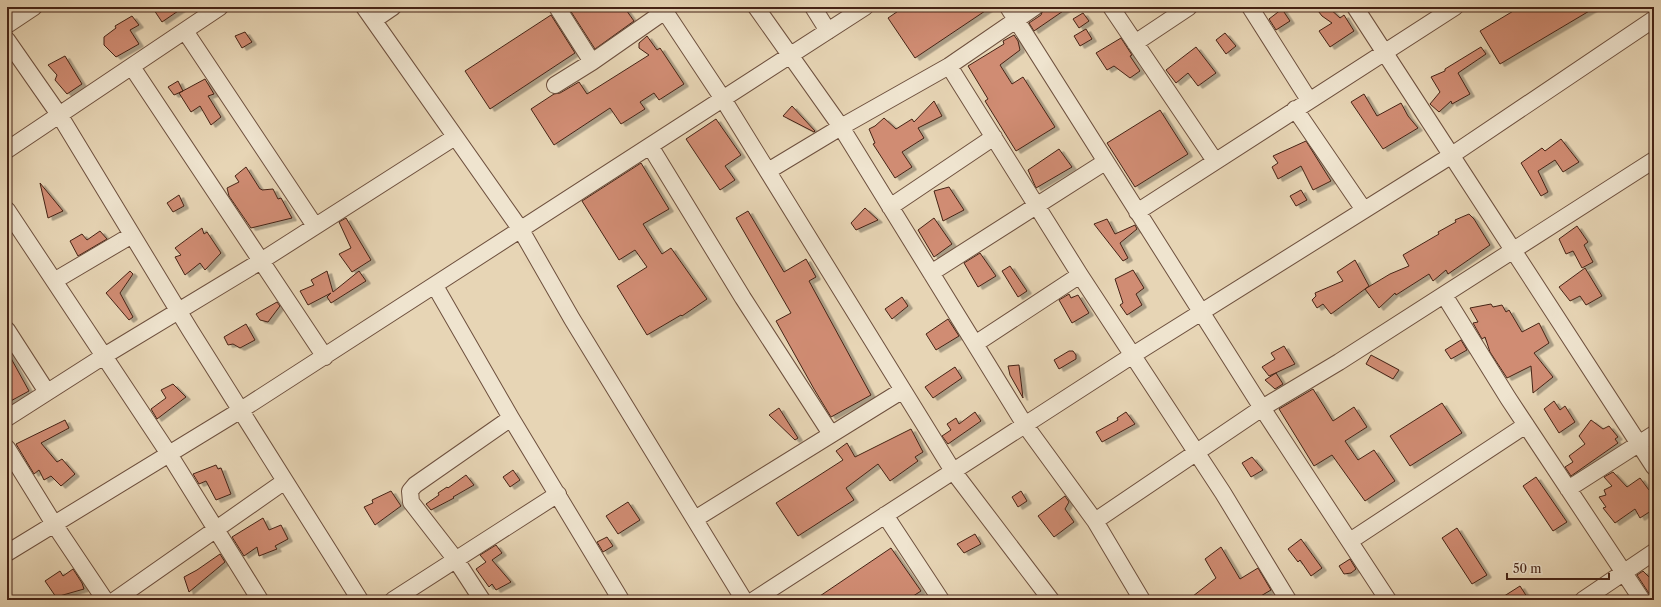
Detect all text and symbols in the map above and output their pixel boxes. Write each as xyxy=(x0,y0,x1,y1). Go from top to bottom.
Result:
scale bar xyxy=(1507,555,1609,581)
text: 50 m xyxy=(1513,561,1542,576)

